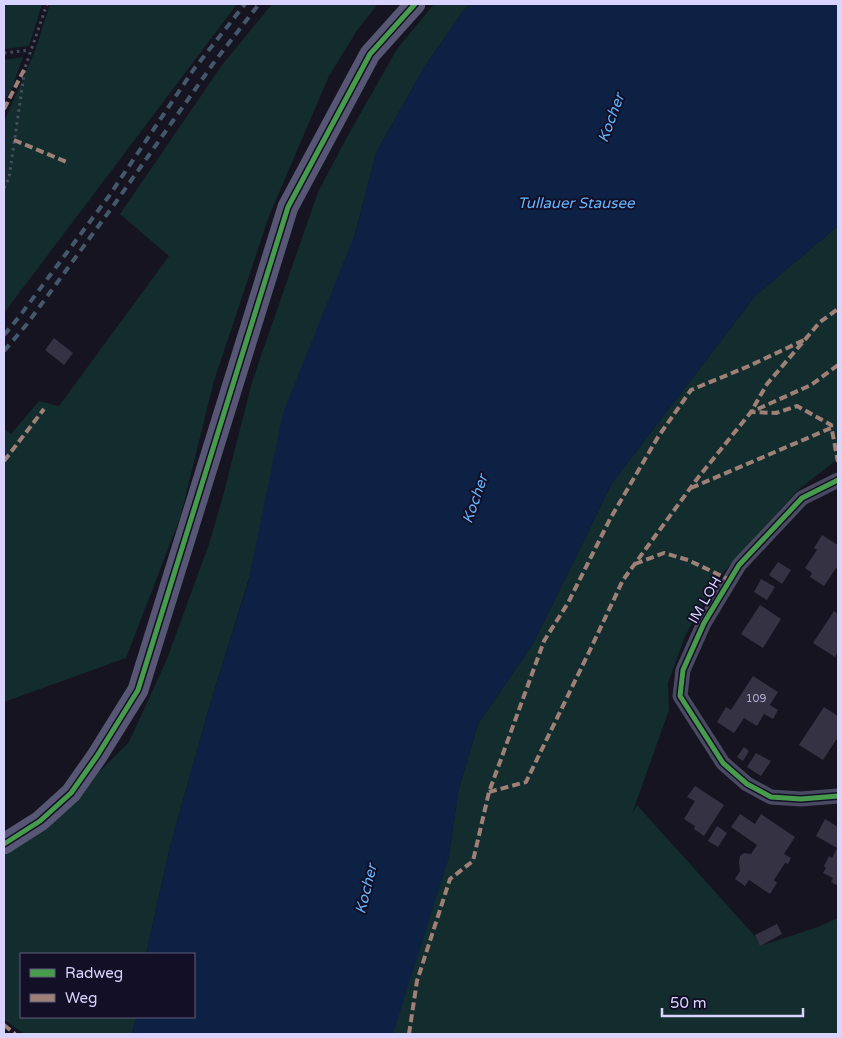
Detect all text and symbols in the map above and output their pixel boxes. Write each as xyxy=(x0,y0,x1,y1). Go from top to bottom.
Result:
water label: Kocher xyxy=(594,89,629,145)
water label: Tullauer Stausee xyxy=(518,194,636,212)
water label: Kocher xyxy=(458,470,492,526)
street label: IM LOH xyxy=(685,574,725,626)
house number: 109 xyxy=(746,692,766,705)
water label: Kocher xyxy=(351,860,381,916)
legend xyxy=(20,953,195,1018)
text: Radweg xyxy=(65,964,123,982)
scale bar xyxy=(662,986,803,1018)
text: Weg xyxy=(65,989,97,1007)
text: 50 m xyxy=(670,994,707,1012)

